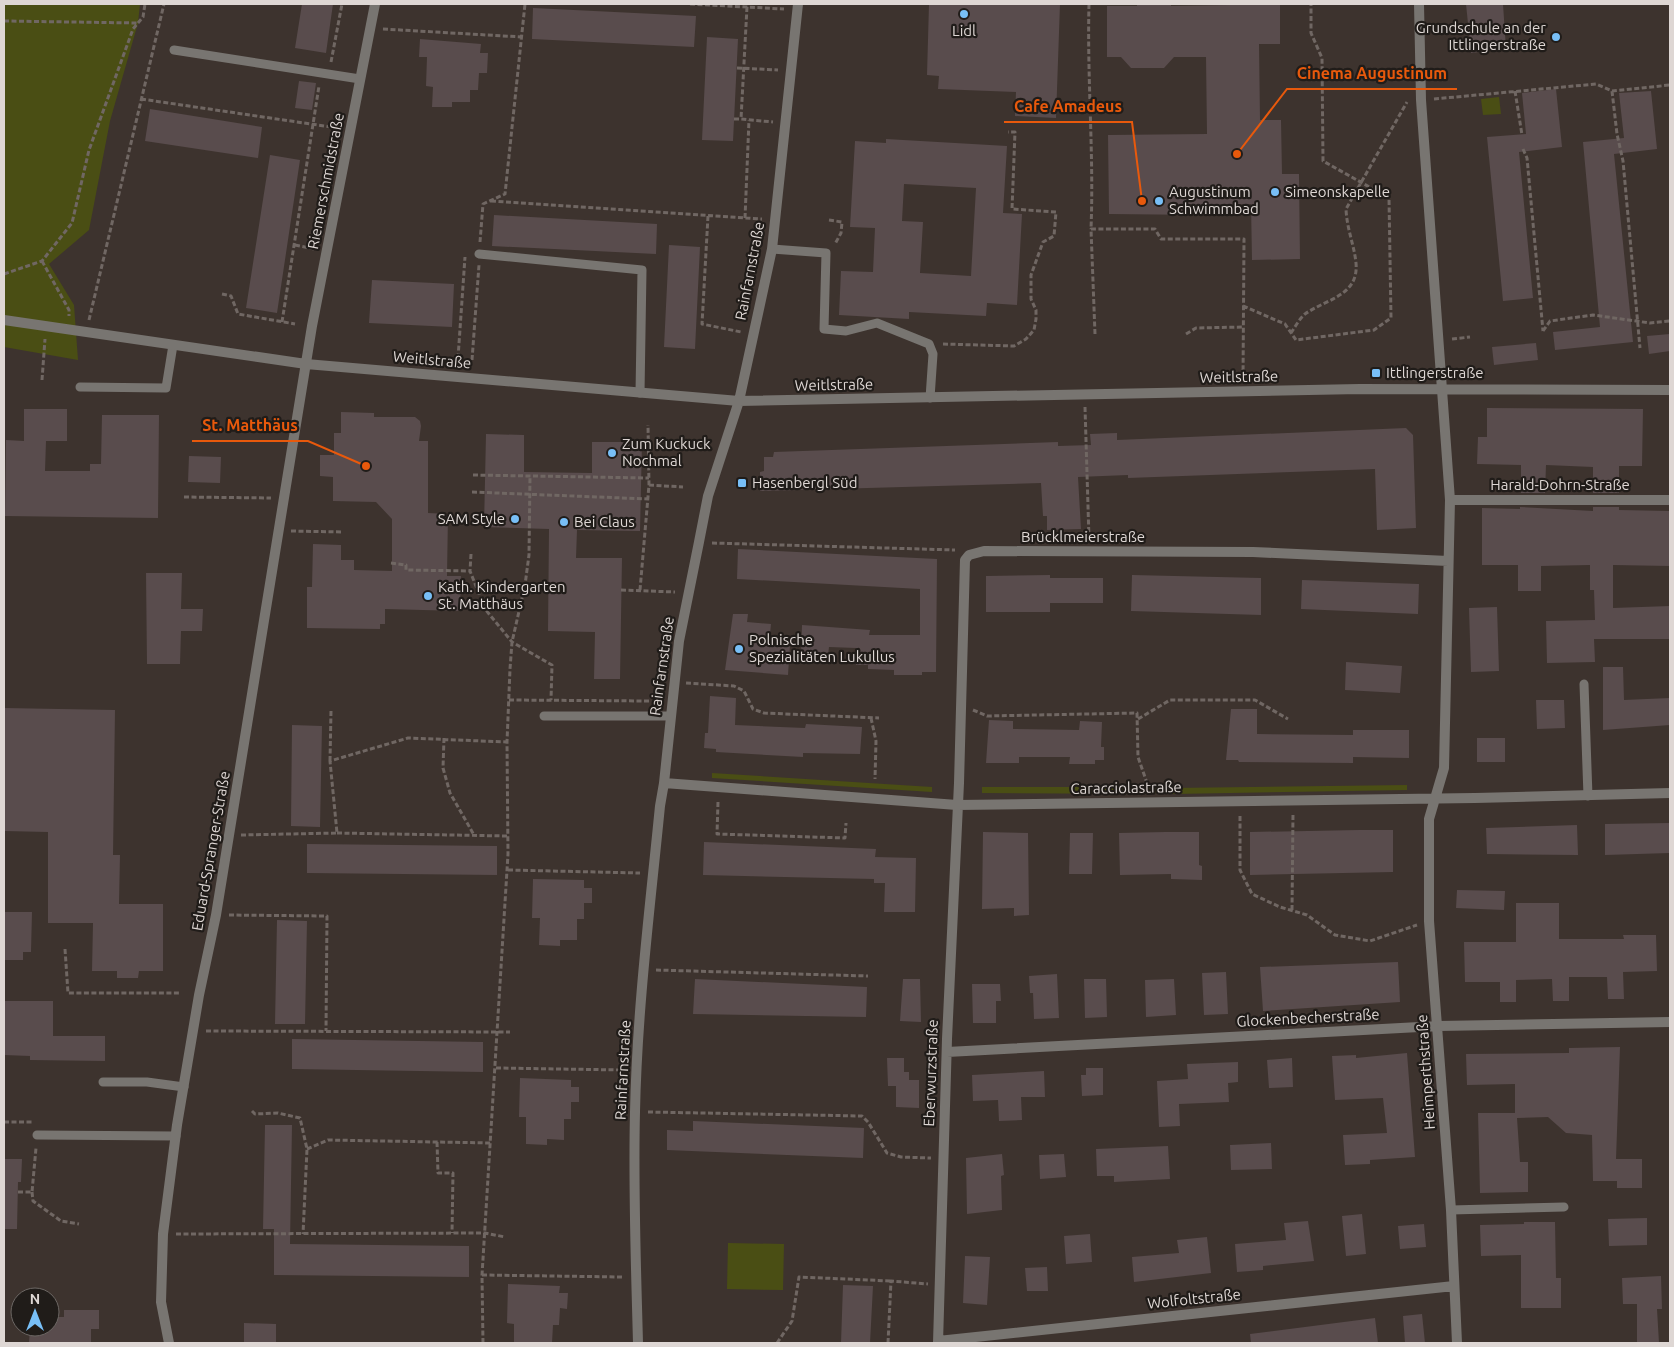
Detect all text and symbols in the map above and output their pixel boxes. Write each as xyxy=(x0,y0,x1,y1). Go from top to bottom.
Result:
marker: Lidl xyxy=(958,8,970,20)
place label: Grundschule an der Ittlingerstraße xyxy=(1416,19,1546,53)
place label: Lidl xyxy=(952,22,976,39)
marker: Grundschule an der Ittlingerstraße xyxy=(1550,31,1562,43)
callout: Cinema Augustinum xyxy=(1287,58,1457,89)
text: Cinema Augustinum xyxy=(1297,64,1447,82)
callout: Cafe Amadeus xyxy=(1004,91,1132,122)
text: Cafe Amadeus xyxy=(1014,97,1122,115)
street label: Riemerschmidstraße xyxy=(304,111,347,251)
place label: Augustinum Schwimmbad xyxy=(1169,183,1259,217)
place label: Simeonskapelle xyxy=(1285,183,1390,200)
marker: Simeonskapelle xyxy=(1269,186,1281,198)
marker: Augustinum Schwimmbad xyxy=(1153,195,1165,207)
street label: Rainfarnstraße xyxy=(732,220,767,322)
street label: Weitlstraße xyxy=(392,348,472,371)
place label: Ittlingerstraße xyxy=(1386,364,1483,381)
street label: Weitlstraße xyxy=(1200,367,1278,386)
marker: Ittlingerstraße xyxy=(1370,367,1382,379)
street label: Weitlstraße xyxy=(795,375,873,394)
callout: St. Matthäus xyxy=(192,410,308,441)
text: St. Matthäus xyxy=(202,416,298,434)
place label: Zum Kuckuck Nochmal xyxy=(622,435,711,469)
marker: Zum Kuckuck Nochmal xyxy=(606,447,618,459)
place label: Hasenbergl Süd xyxy=(752,474,857,491)
street label: Harald-Dohrn-Straße xyxy=(1490,476,1630,493)
marker: Hasenbergl Süd xyxy=(736,477,748,489)
place label: SAM Style xyxy=(438,510,505,527)
marker: SAM Style xyxy=(509,513,521,525)
place label: Bei Claus xyxy=(574,513,635,530)
marker: Bei Claus xyxy=(558,516,570,528)
street label: Brücklmeierstraße xyxy=(1021,528,1145,545)
place label: Kath. Kindergarten St. Matthäus xyxy=(438,578,566,612)
marker: Kath. Kindergarten St. Matthäus xyxy=(422,590,434,602)
street label: Rainfarnstraße xyxy=(646,615,677,717)
place label: Polnische Spezialitäten Lukullus xyxy=(749,631,895,665)
marker: Polnische Spezialitäten Lukullus xyxy=(733,643,745,655)
street label: Eduard-Spranger-Straße xyxy=(188,770,233,932)
street label: Caracciolastraße xyxy=(1070,778,1182,797)
street label: Glockenbecherstraße xyxy=(1236,1005,1380,1030)
street label: Heimperthstraße xyxy=(1413,1014,1438,1130)
street label: Eberwurzstraße xyxy=(920,1019,941,1127)
street label: Rainfarnstraße xyxy=(611,1020,634,1120)
street label: Wolfoltstraße xyxy=(1146,1285,1241,1312)
north arrow xyxy=(10,1287,60,1337)
text: N xyxy=(30,1291,40,1307)

